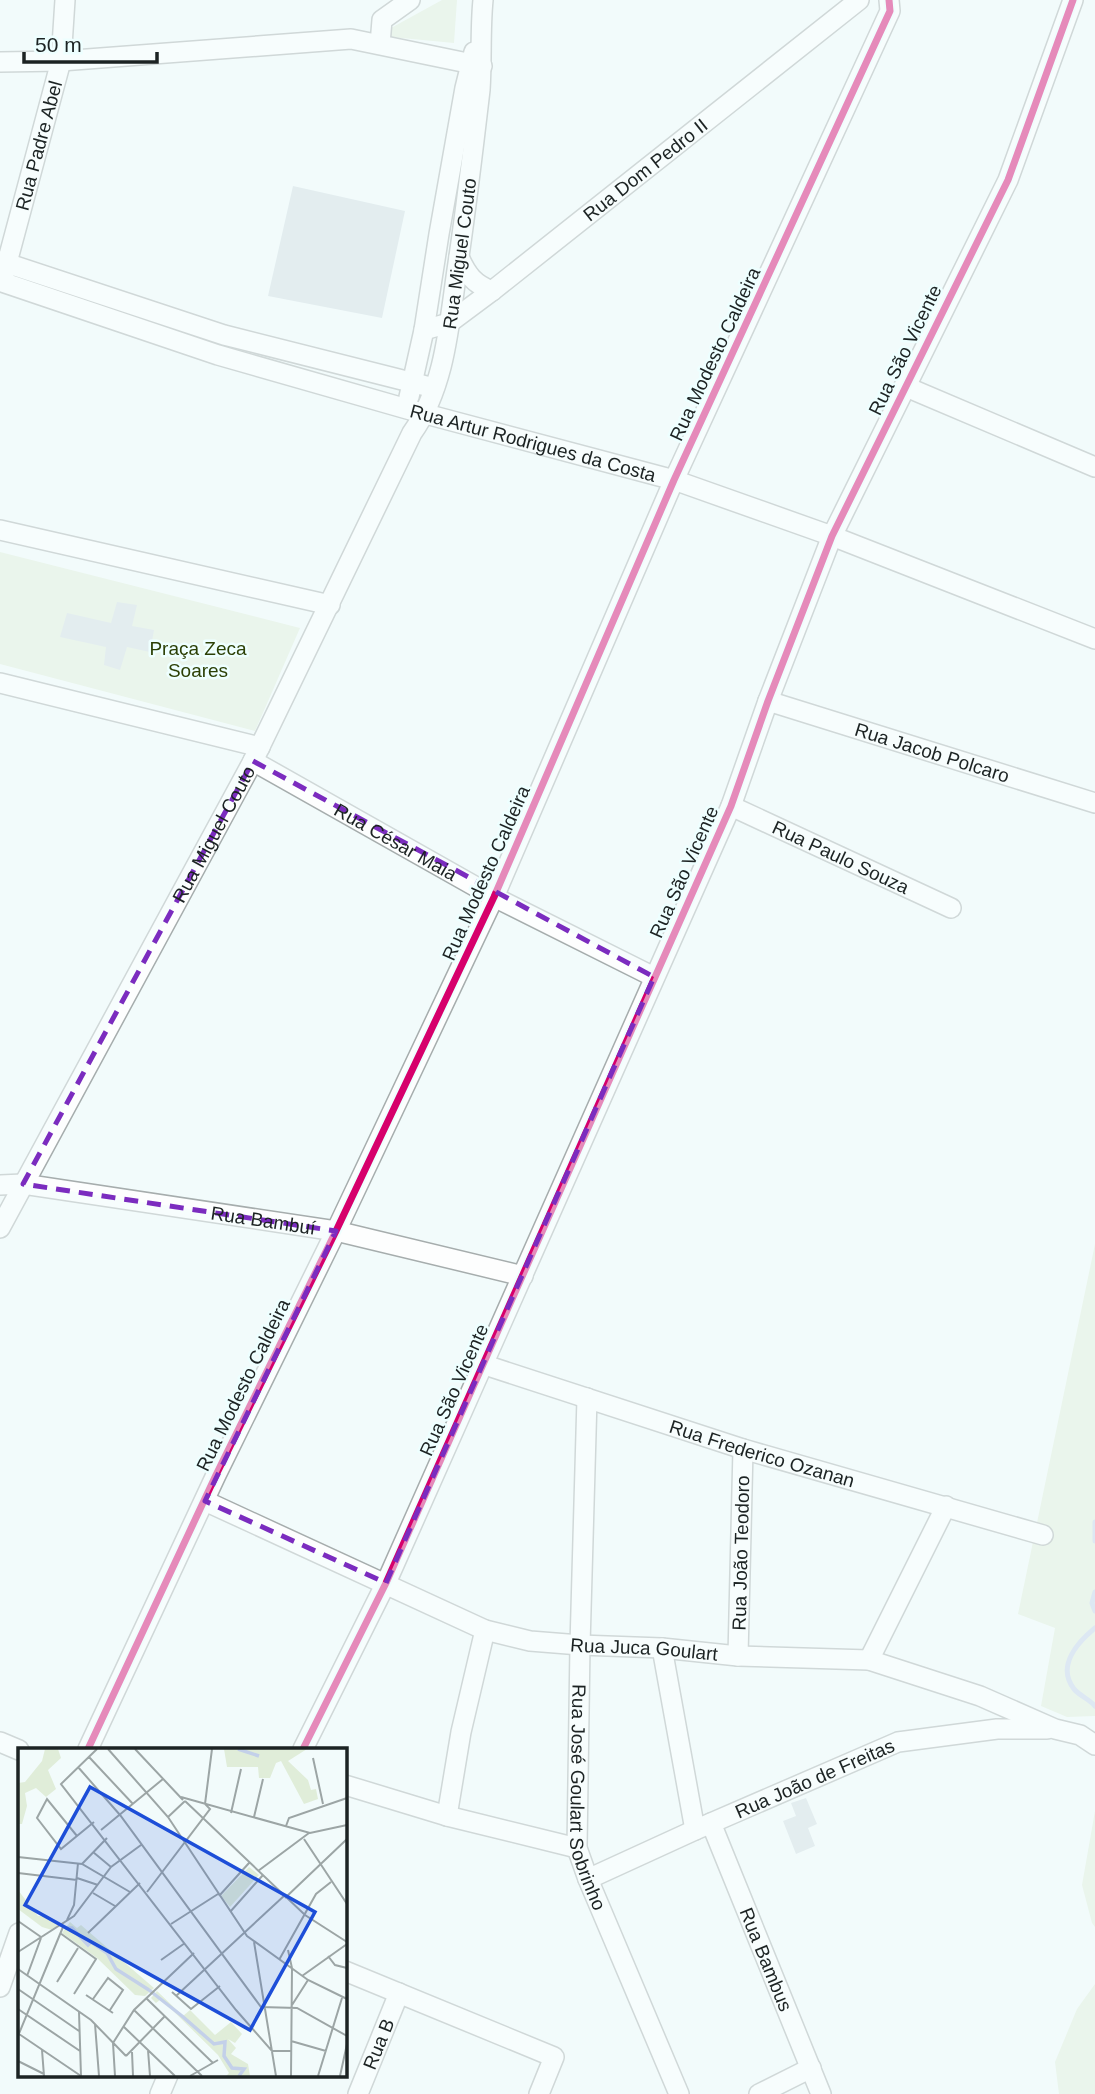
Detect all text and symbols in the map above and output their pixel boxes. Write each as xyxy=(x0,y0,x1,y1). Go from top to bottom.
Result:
scale bar xyxy=(24,21,158,65)
text: 50 m xyxy=(35,33,82,56)
street label: Rua Padre Abel xyxy=(11,78,66,213)
street label: Rua Dom Pedro II xyxy=(579,114,711,225)
street label: Rua Miguel Couto xyxy=(438,177,480,331)
street label: Rua Modesto Caldeira xyxy=(666,264,765,444)
street label: Rua São Vicente xyxy=(864,281,946,419)
street label: Rua Artur Rodrigues da Costa xyxy=(408,400,659,485)
park label: Praça Zeca Soares xyxy=(149,638,247,681)
street label: Rua Jacob Polcaro xyxy=(852,718,1012,786)
street label: Rua Miguel Couto xyxy=(168,762,259,906)
street label: Rua Modesto Caldeira xyxy=(438,782,534,964)
street label: Rua César Maia xyxy=(331,799,461,885)
street label: Rua São Vicente xyxy=(645,803,723,941)
street label: Rua Paulo Souza xyxy=(769,816,913,898)
street label: Rua Bambuí xyxy=(209,1202,318,1238)
street label: Rua Modesto Caldeira xyxy=(192,1295,294,1475)
street label: Rua São Vicente xyxy=(415,1321,493,1459)
street label: Rua Frederico Ozanan xyxy=(667,1415,857,1491)
street label: Rua João Teodoro xyxy=(728,1475,753,1631)
street label: Rua Juca Goulart xyxy=(569,1634,720,1664)
street label: Rua José Goulart Sobrinho xyxy=(566,1684,610,1913)
street label: Rua João de Freitas xyxy=(732,1734,897,1822)
inset map xyxy=(18,1748,346,2076)
street label: Rua Bambus xyxy=(736,1904,797,2014)
street label: Rua B xyxy=(359,2016,398,2072)

